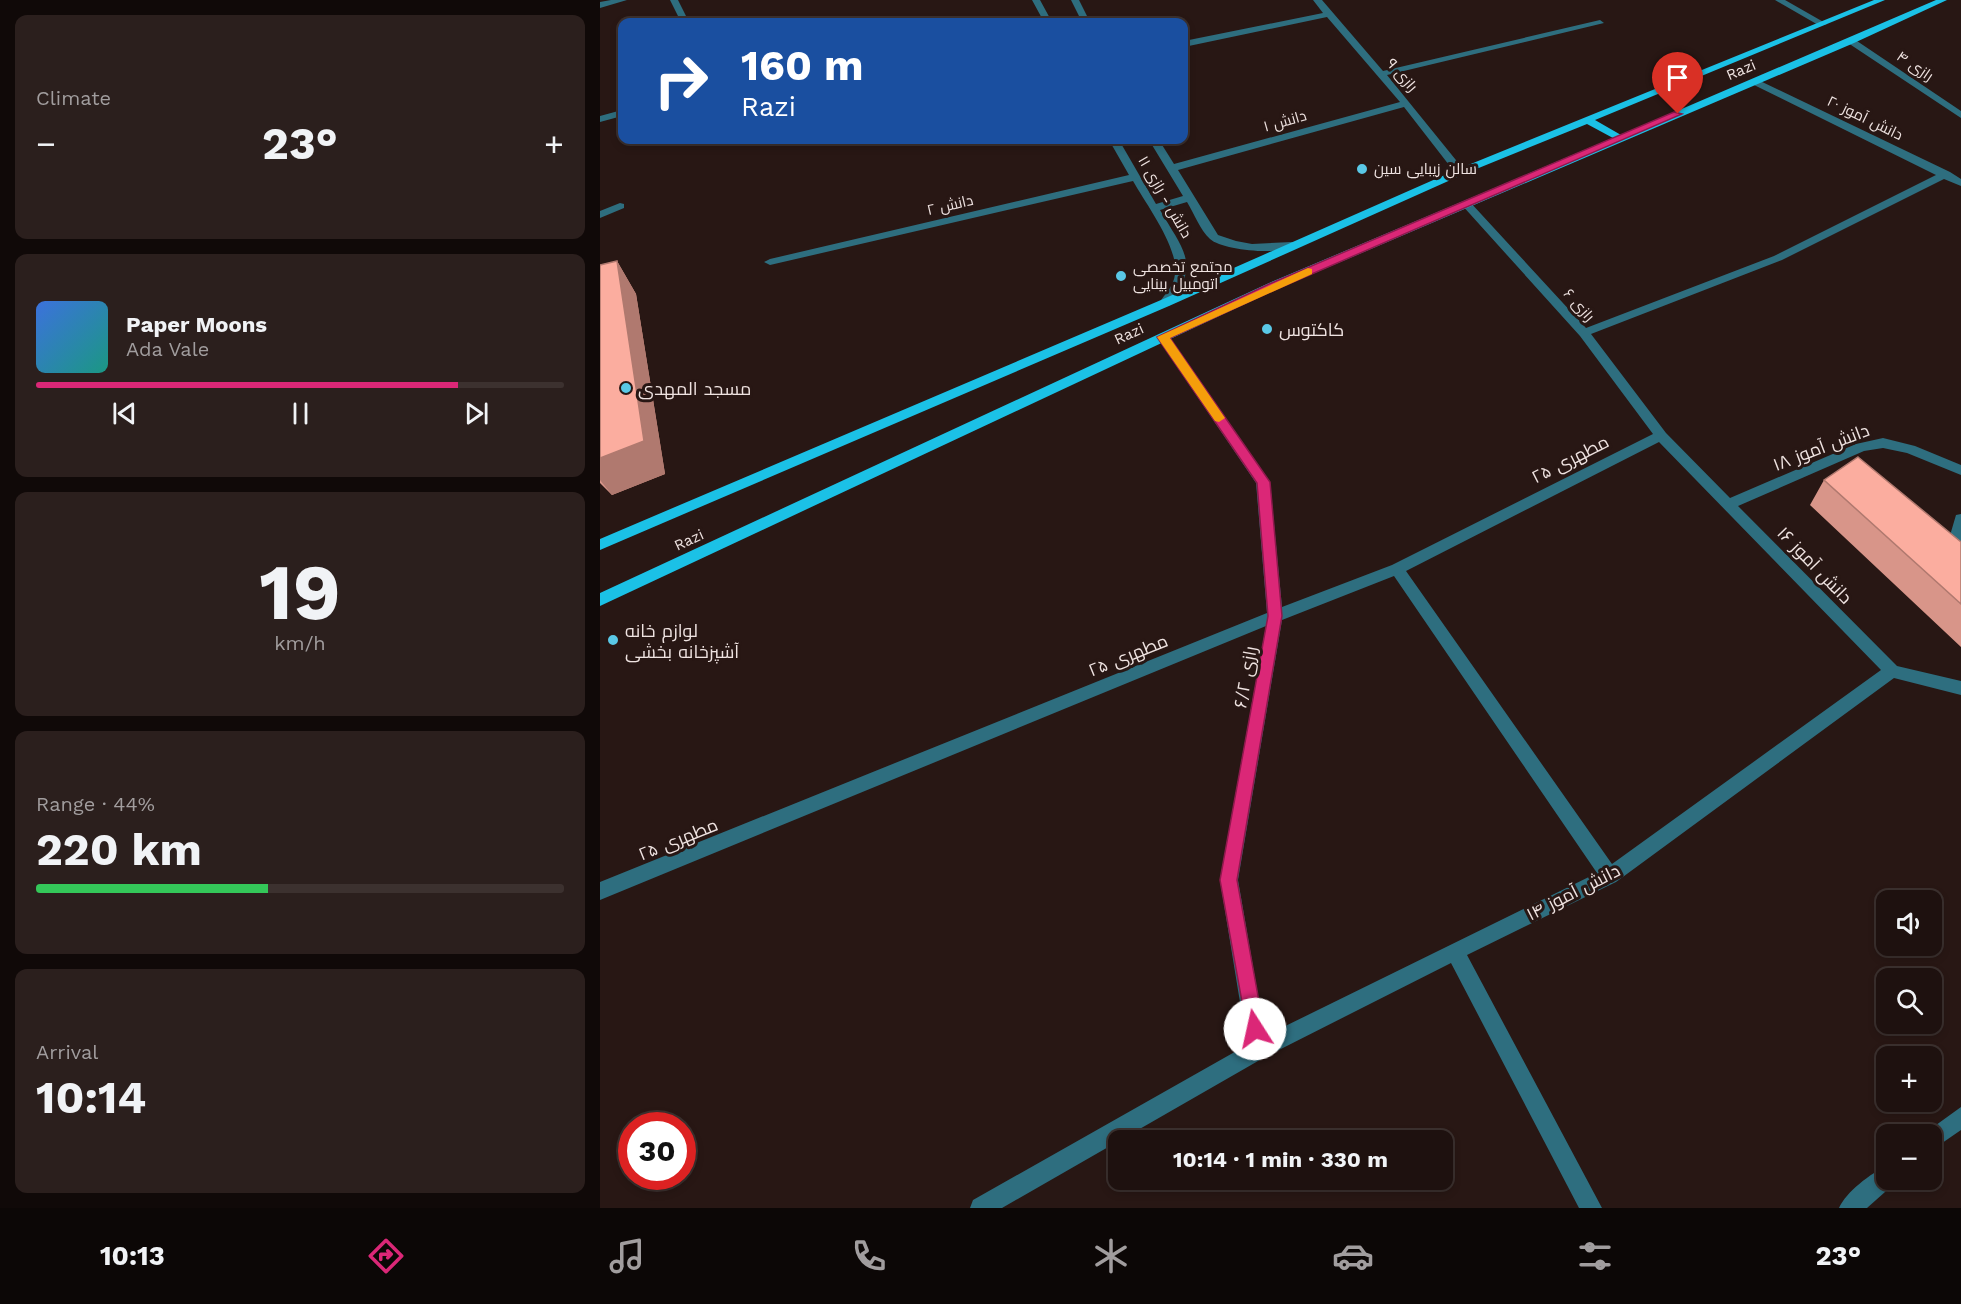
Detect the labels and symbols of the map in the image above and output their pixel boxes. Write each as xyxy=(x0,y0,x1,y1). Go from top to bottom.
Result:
street label: رازی ۴ xyxy=(1893,47,1937,86)
pin xyxy=(1652,52,1703,114)
street label: رازی ۹ xyxy=(1382,55,1421,96)
street label: Razi xyxy=(1723,56,1759,84)
street label: دانش آموز ۲۰ xyxy=(1824,92,1906,145)
street label: دانش ۱ xyxy=(1261,106,1309,137)
street label: دانش - رازی ۱۱ xyxy=(1133,153,1196,242)
place label: سالن زیبایی سین xyxy=(1374,160,1477,179)
marker: سالن زیبایی سین xyxy=(1355,162,1369,176)
street label: دانش ۲ xyxy=(925,191,975,220)
place label: مجتمع تخصصی اتومبیل بینایی xyxy=(1133,258,1233,294)
marker: مجتمع تخصصی اتومبیل بینایی xyxy=(1114,269,1128,283)
street label: رازی ۶ xyxy=(1559,285,1598,326)
street label: Razi xyxy=(1111,319,1147,349)
place label: کاکتوس xyxy=(1279,319,1344,341)
marker: کاکتوس xyxy=(1260,322,1274,336)
place label: مسجد المهدی xyxy=(638,378,751,400)
marker: مسجد المهدی xyxy=(619,381,633,395)
street label: دانش آموز ۱۸ xyxy=(1770,419,1872,476)
street label: مطهری ۲۵ xyxy=(1528,431,1613,488)
street label: دانش آموز ۱۶ xyxy=(1772,522,1857,609)
street label: Razi xyxy=(671,525,707,555)
place label: لوازم خانه آشپزخانه بخشی xyxy=(625,620,739,664)
street label: مطهری ۲۵ xyxy=(1085,630,1171,681)
marker: لوازم خانه آشپزخانه بخشی xyxy=(606,633,620,647)
street label: رازی ۶/۲ xyxy=(1229,644,1262,710)
street label: مطهری ۲۵ xyxy=(635,814,721,865)
street label: دانش آموز ۱۴ xyxy=(1523,859,1624,925)
position arrow xyxy=(1223,997,1287,1061)
speed limit sign: 30 xyxy=(618,1112,696,1190)

